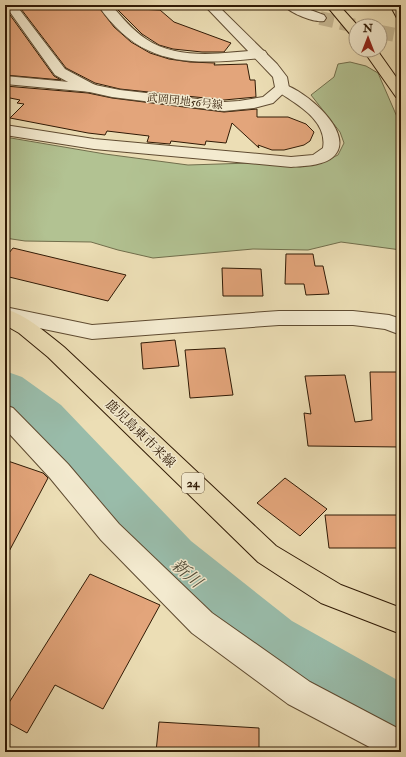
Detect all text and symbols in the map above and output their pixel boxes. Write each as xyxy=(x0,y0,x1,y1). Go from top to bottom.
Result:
north arrow xyxy=(348,18,388,58)
text: N xyxy=(362,22,374,35)
street label: 武岡団地56号線 xyxy=(146,91,224,112)
street label: 鹿児島東市来線 xyxy=(102,396,179,471)
road number: 24 xyxy=(182,473,204,493)
water label: 新川 xyxy=(167,554,208,594)

